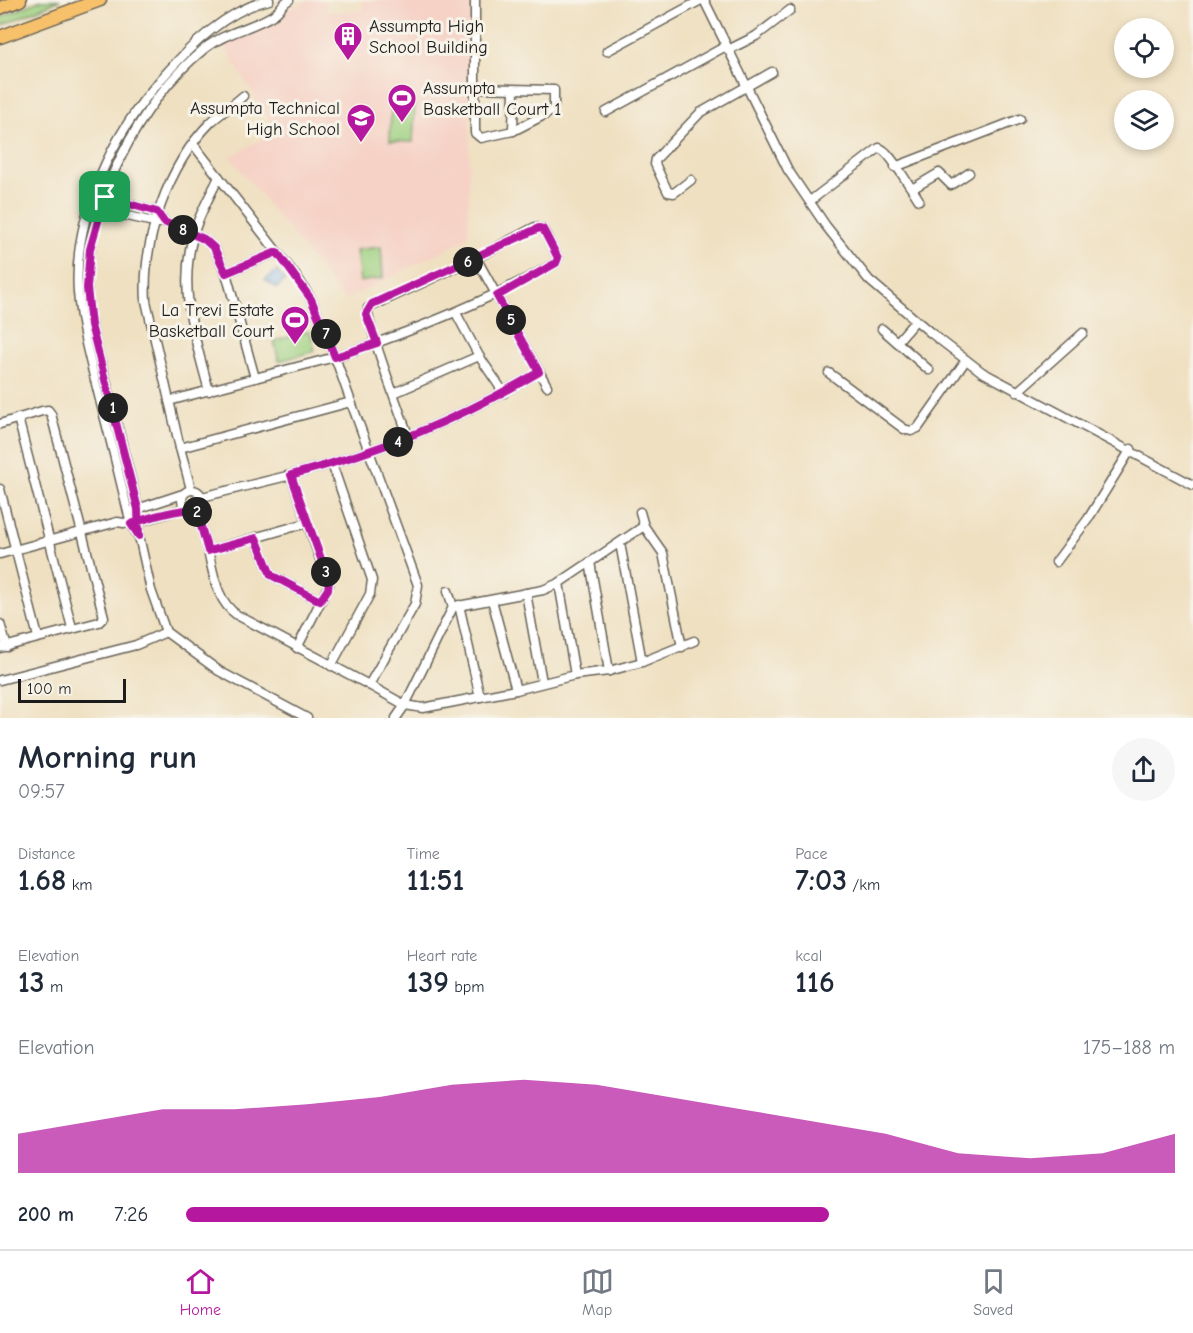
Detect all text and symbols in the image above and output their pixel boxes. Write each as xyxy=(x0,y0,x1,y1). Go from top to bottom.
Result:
place label: Assumpta High School Building xyxy=(369,16,488,58)
map controls xyxy=(1114,18,1174,150)
button: locate xyxy=(1114,18,1174,78)
building icon: Assumpta High School Building xyxy=(332,20,364,62)
place label: Assumpta Basketball Court 1 xyxy=(423,78,561,120)
sports icon: Assumpta Basketball Court 1 xyxy=(386,82,418,124)
button: layers xyxy=(1114,90,1174,150)
place label: Assumpta Technical High School xyxy=(190,98,340,140)
school or university icon: Assumpta Technical High School xyxy=(345,102,377,144)
pin xyxy=(79,171,130,222)
icon: arrive xyxy=(88,180,121,213)
pin: 8 xyxy=(168,215,198,245)
text: 8 xyxy=(179,221,187,239)
pin: 6 xyxy=(453,247,483,277)
text: 6 xyxy=(464,253,472,271)
place label: La Trevi Estate Basketball Court xyxy=(149,300,275,342)
sports icon: La Trevi Estate Basketball Court xyxy=(279,304,311,346)
pin: 5 xyxy=(496,305,526,335)
text: 5 xyxy=(507,311,515,329)
pin: 7 xyxy=(311,319,341,349)
text: 7 xyxy=(322,325,330,343)
pin: 1 xyxy=(98,393,128,423)
text: 1 xyxy=(110,399,116,417)
pin: 4 xyxy=(383,427,413,457)
text: 4 xyxy=(394,433,402,451)
pin: 2 xyxy=(182,497,212,527)
text: 2 xyxy=(193,503,201,521)
pin: 3 xyxy=(311,557,341,587)
text: 3 xyxy=(322,563,330,581)
scale bar xyxy=(18,676,126,704)
text: 100 m xyxy=(27,680,71,698)
text: Morning run xyxy=(18,738,197,776)
button: share xyxy=(1112,738,1175,801)
text: 09:57 xyxy=(18,780,65,803)
text: Distance xyxy=(18,845,75,863)
text: Time xyxy=(407,845,440,863)
text: Pace xyxy=(795,845,828,863)
text: 1.68 xyxy=(18,863,66,898)
text: 11:51 xyxy=(407,863,464,898)
text: 7:03 xyxy=(795,863,847,898)
text: km xyxy=(66,876,93,894)
text: /km xyxy=(847,876,880,894)
text: Elevation xyxy=(18,947,79,965)
text: Heart rate xyxy=(407,947,477,965)
text: kcal xyxy=(795,947,822,965)
text: 13 xyxy=(18,965,45,1000)
text: 139 xyxy=(407,965,449,1000)
text: 116 xyxy=(795,965,835,1000)
text: m xyxy=(45,978,63,996)
text: bpm xyxy=(449,978,485,996)
text: Elevation xyxy=(18,1036,95,1059)
text: 175–188 m xyxy=(1083,1036,1175,1059)
text: 200 m xyxy=(18,1203,74,1226)
text: 7:26 xyxy=(114,1203,148,1226)
tab: Home xyxy=(180,1265,221,1319)
tab: Map xyxy=(581,1265,614,1319)
tab: Saved xyxy=(973,1265,1013,1319)

